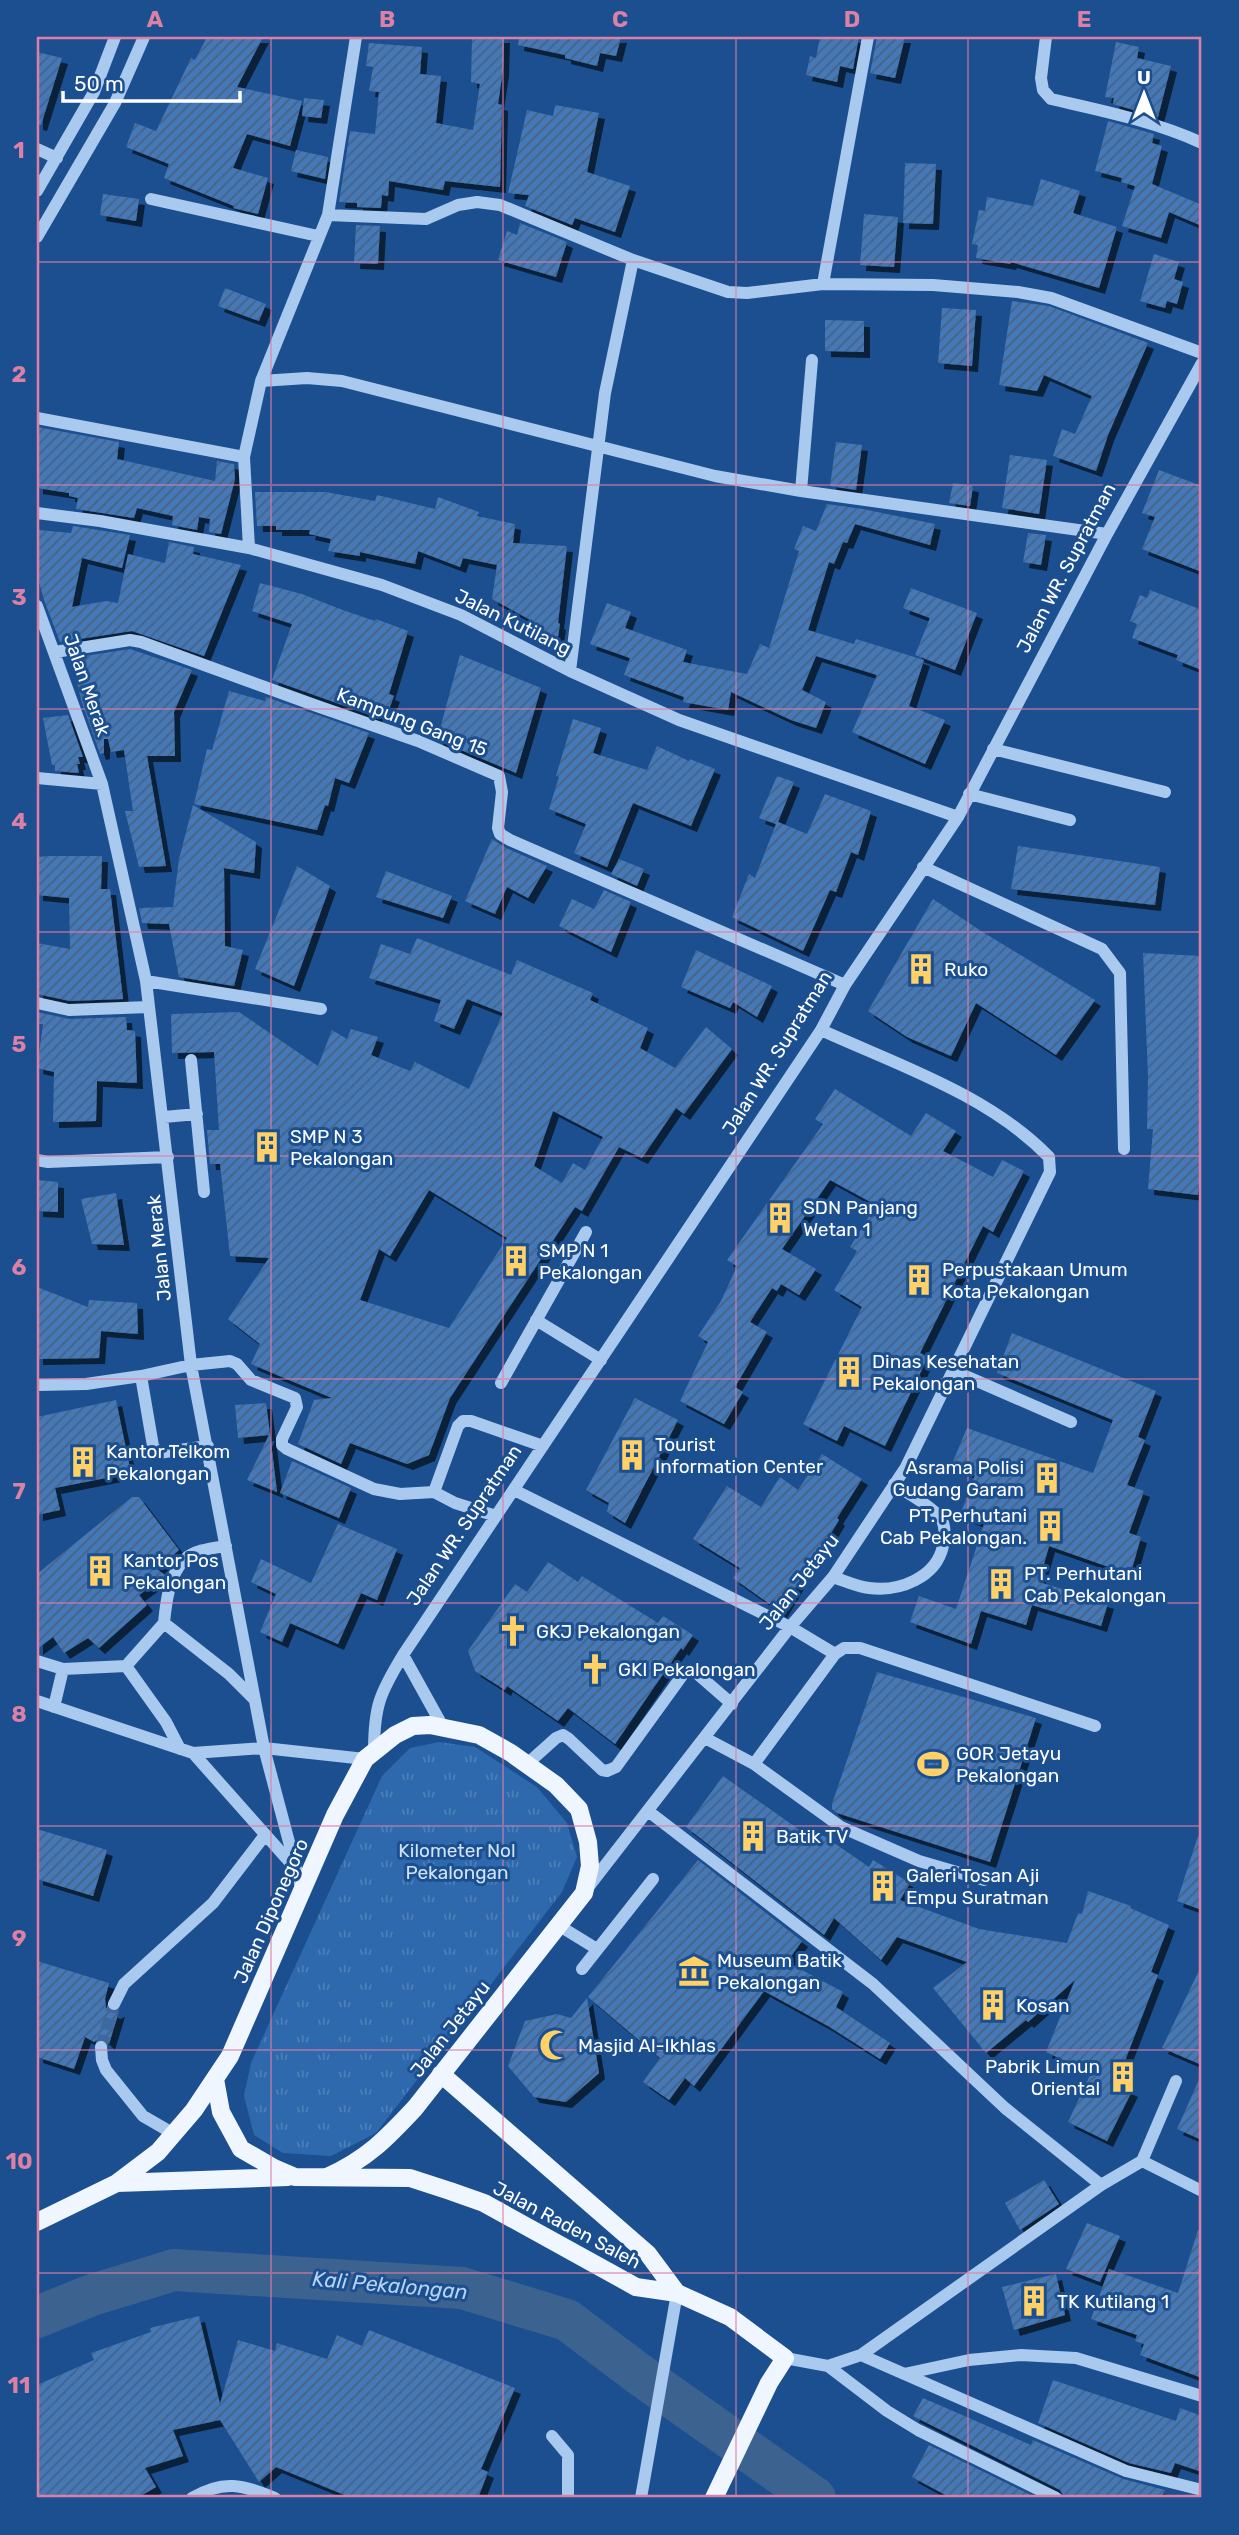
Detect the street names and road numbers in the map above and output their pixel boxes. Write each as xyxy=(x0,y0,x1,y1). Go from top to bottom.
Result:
street label: Jalan WR. Supratman xyxy=(1012,479,1120,657)
street label: Jalan Kutilang xyxy=(451,584,575,660)
street label: Jalan Merak xyxy=(59,631,115,739)
street label: Kampung Gang 15 xyxy=(334,683,490,761)
street label: Jalan WR. Supratman xyxy=(717,967,837,1139)
street label: Jalan Merak xyxy=(142,1193,176,1302)
street label: Jalan WR. Supratman xyxy=(402,1440,526,1610)
street label: Jalan Jetayu xyxy=(754,1529,844,1635)
street label: Jalan Diponegoro xyxy=(229,1835,313,1987)
street label: Jalan Jetayu xyxy=(405,1976,495,2082)
street label: Jalan Raden Saleh xyxy=(489,2176,645,2274)

